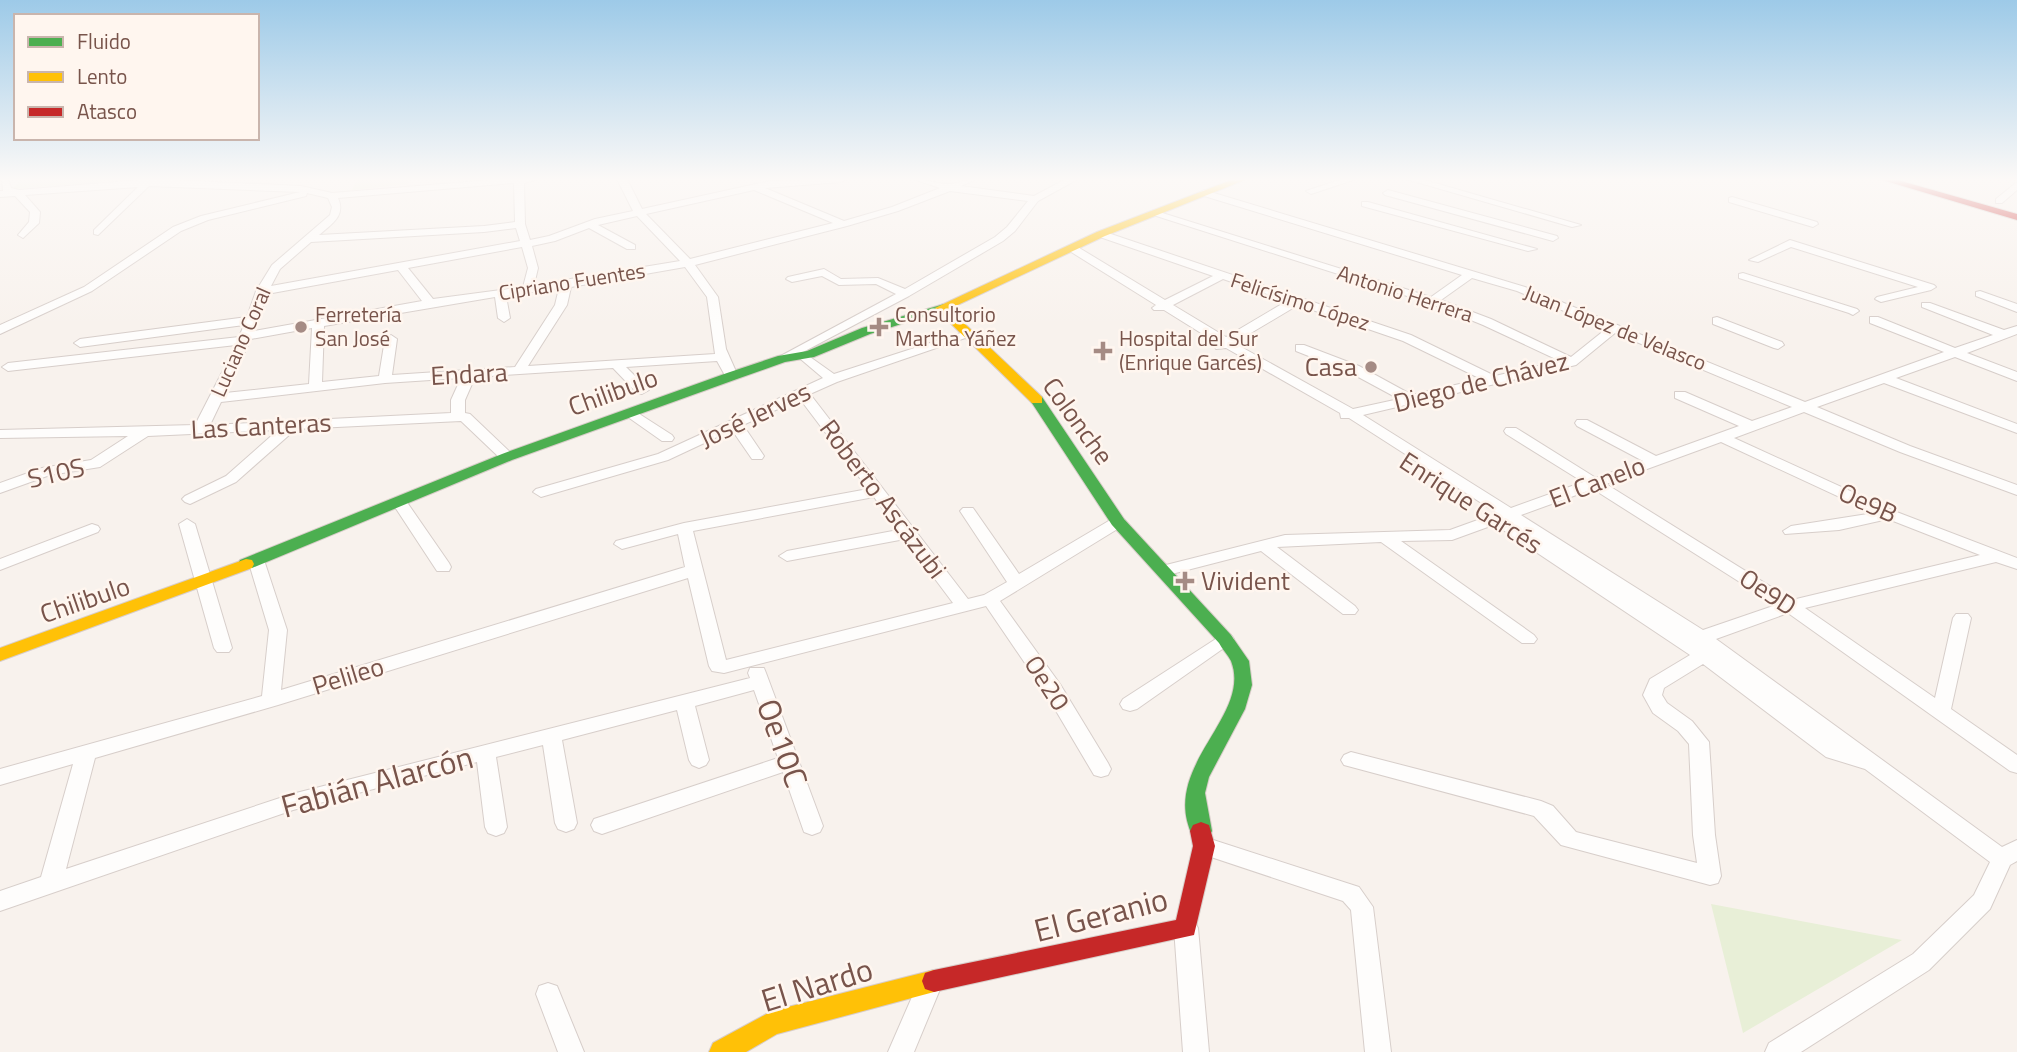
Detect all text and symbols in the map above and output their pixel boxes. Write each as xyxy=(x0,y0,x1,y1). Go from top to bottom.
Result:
legend xyxy=(14,14,259,140)
text: Fluido xyxy=(77,25,131,57)
text: Lento xyxy=(77,60,127,92)
text: Atasco xyxy=(77,95,137,127)
street label: Cipriano Fuentes xyxy=(496,254,647,308)
street label: Antonio Herrera xyxy=(1333,256,1478,330)
street label: Felicísimo López xyxy=(1227,264,1374,339)
street label: Juan López de Velasco xyxy=(1519,276,1711,378)
street label: Luciano Coral xyxy=(202,282,279,402)
place label: Ferretería San José xyxy=(315,298,402,354)
place label: Consultorio Martha Yáñez xyxy=(895,298,1016,354)
marker: Consultorio Martha Yáñez xyxy=(869,317,889,337)
marker: Ferretería San José xyxy=(293,319,309,335)
place label: Hospital del Sur (Enrique Garcés) xyxy=(1119,322,1262,378)
marker: Hospital del Sur (Enrique Garcés) xyxy=(1093,341,1113,361)
street label: Diego de Chávez xyxy=(1389,341,1573,422)
place label: Casa xyxy=(1305,347,1357,386)
street label: Endara xyxy=(429,352,509,395)
street label: Chilibulo xyxy=(563,357,663,426)
marker: Casa xyxy=(1363,359,1379,375)
street label: Colonche xyxy=(1033,369,1123,473)
street label: José Jerves xyxy=(693,372,817,457)
street label: Las Canteras xyxy=(190,402,332,449)
street label: Roberto Ascázubi xyxy=(810,411,956,587)
street label: Enrique Garcés xyxy=(1392,442,1550,563)
street label: El Canelo xyxy=(1543,445,1651,518)
street label: S10S xyxy=(24,447,88,498)
street label: Oe9B xyxy=(1832,472,1904,533)
street label: Oe9D xyxy=(1732,558,1805,625)
place label: Vivident xyxy=(1201,561,1290,600)
street label: Chilibulo xyxy=(35,566,135,633)
marker: Vivident xyxy=(1175,571,1195,591)
street label: Pelileo xyxy=(307,646,388,705)
street label: Oe20 xyxy=(1015,647,1080,718)
street label: Oe10C xyxy=(745,692,821,793)
street label: Fabián Alarcón xyxy=(275,732,478,830)
street label: El Geranio xyxy=(1029,874,1173,954)
street label: El Nardo xyxy=(755,944,878,1024)

